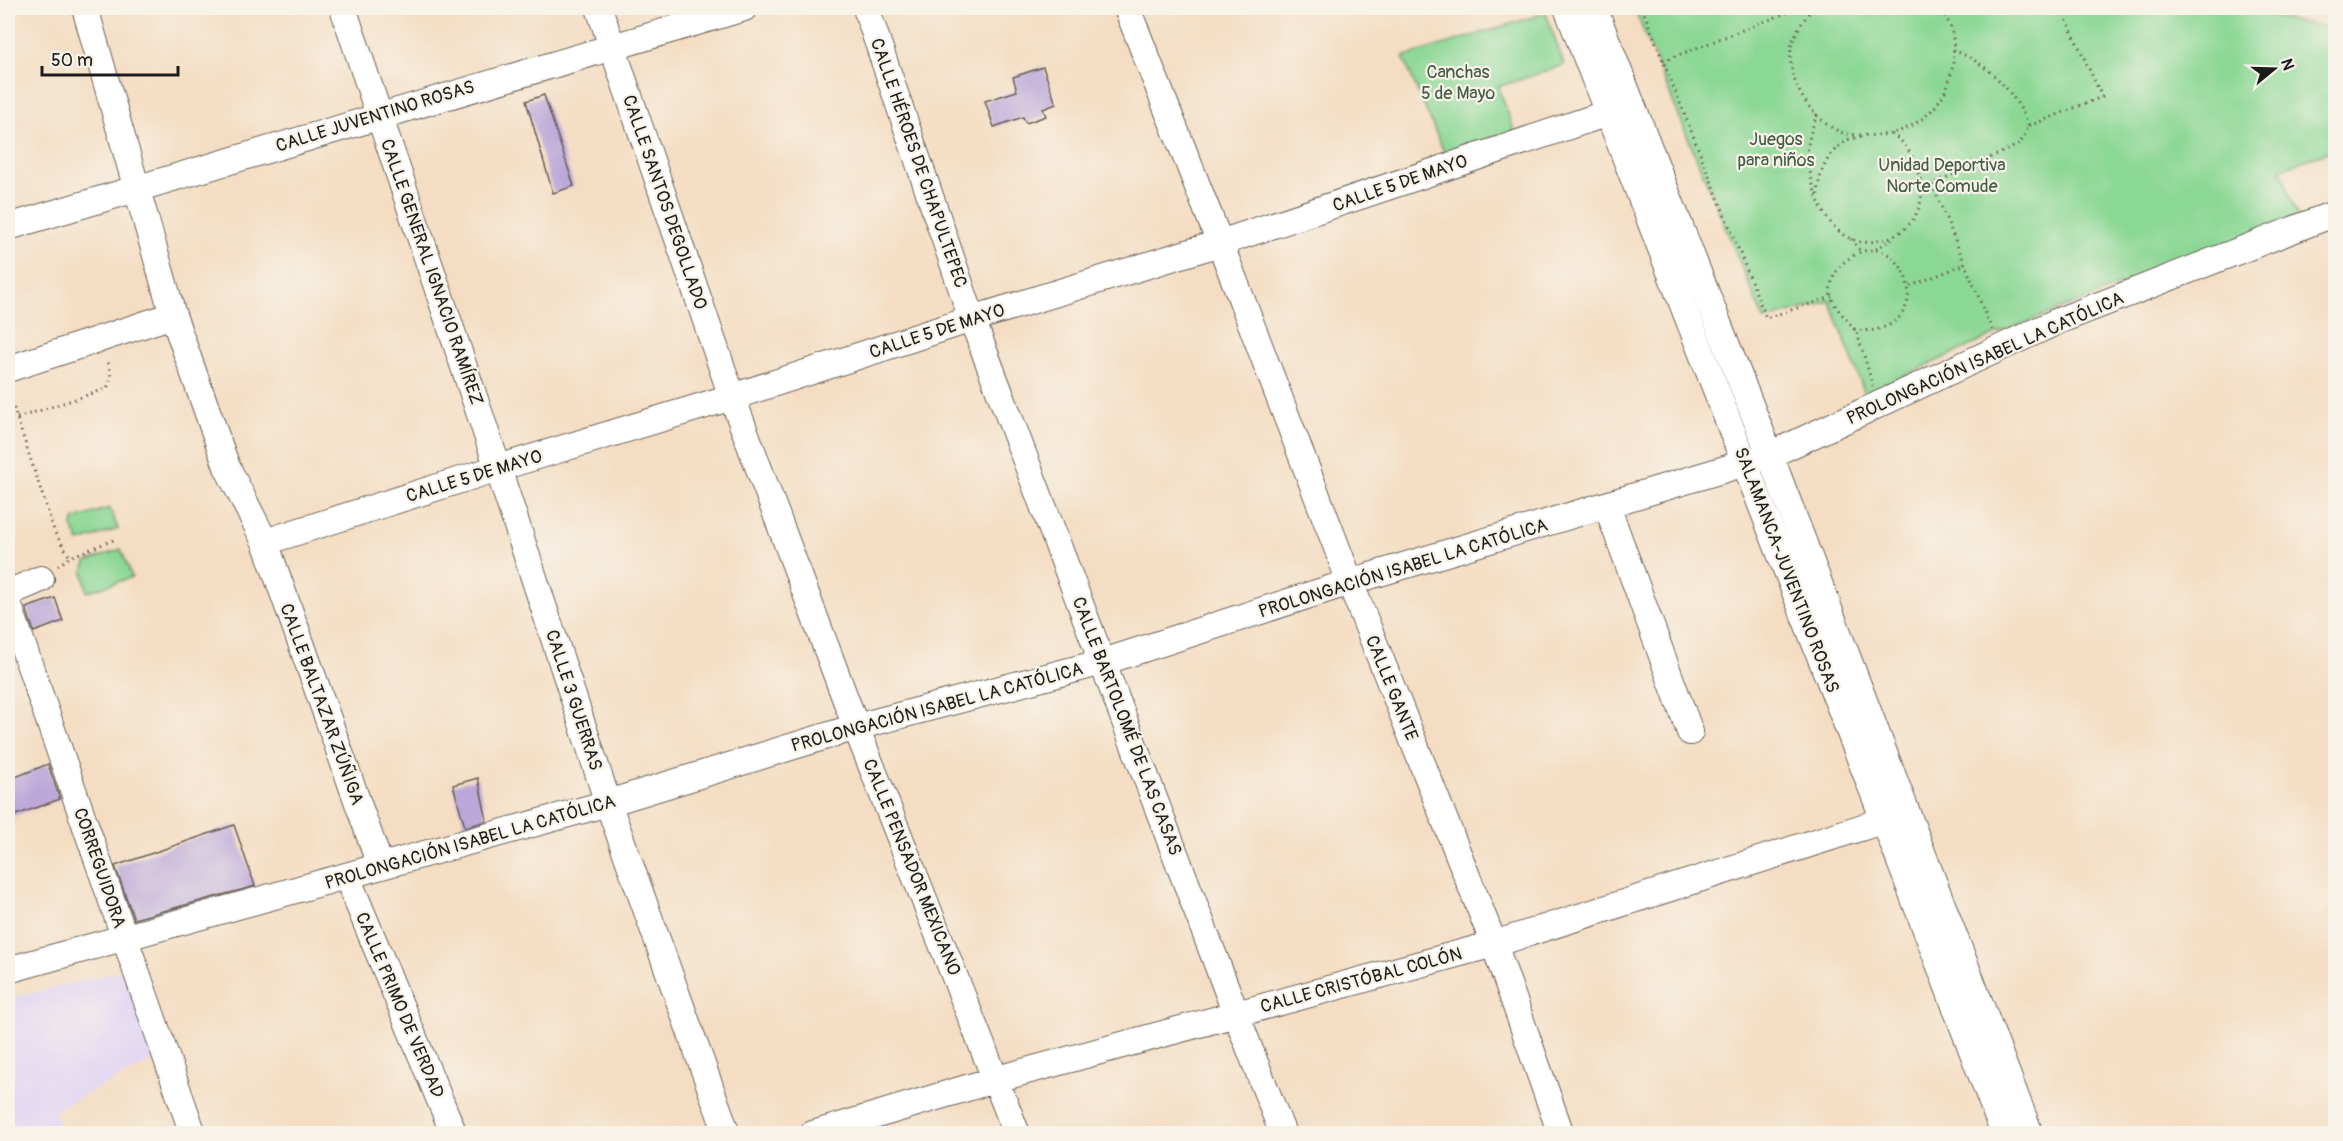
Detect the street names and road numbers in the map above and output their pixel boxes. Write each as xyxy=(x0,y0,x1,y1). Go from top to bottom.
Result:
street label: CALLE HÉROES DE CHAPULTEPEC xyxy=(865,35,972,291)
street label: CALLE JUVENTINO ROSAS xyxy=(273,75,477,158)
street label: CALLE SANTOS DEGOLLADO xyxy=(617,92,712,312)
street label: CALLE GENERAL IGNACIO RAMÍREZ xyxy=(375,136,488,408)
street label: CALLE 5 DE MAYO xyxy=(1330,150,1471,217)
street label: PROLONGACIÓN ISABEL LA CATÓLICA xyxy=(1843,286,2128,430)
street label: CALLE 5 DE MAYO xyxy=(866,299,1008,364)
street label: SALAMANCA-JUVENTINO ROSAS xyxy=(1729,444,1844,696)
street label: CALLE 5 DE MAYO xyxy=(403,445,545,508)
street label: PROLONGACIÓN ISABEL LA CATÓLICA xyxy=(1255,512,1551,624)
street label: CALLE BARTOLOMÉ DE LAS CASAS xyxy=(1067,594,1187,859)
street label: CALLE BALTAZAR ZÚÑIGA xyxy=(274,600,369,808)
street label: CALLE 3 GUERRAS xyxy=(540,627,607,773)
street label: CALLE GANTE xyxy=(1360,632,1423,744)
street label: PROLONGACIÓN ISABEL LA CATÓLICA xyxy=(788,656,1086,758)
street label: CALLE PENSADOR MEXICANO xyxy=(858,756,966,979)
street label: PROLONGACIÓN ISABEL LA CATÓLICA xyxy=(322,789,618,895)
street label: CORREGUIDORA xyxy=(68,805,131,932)
street label: CALLE PRIMO DE VERDAD xyxy=(350,909,449,1101)
street label: CALLE CRISTÓBAL COLÓN xyxy=(1258,942,1464,1018)

